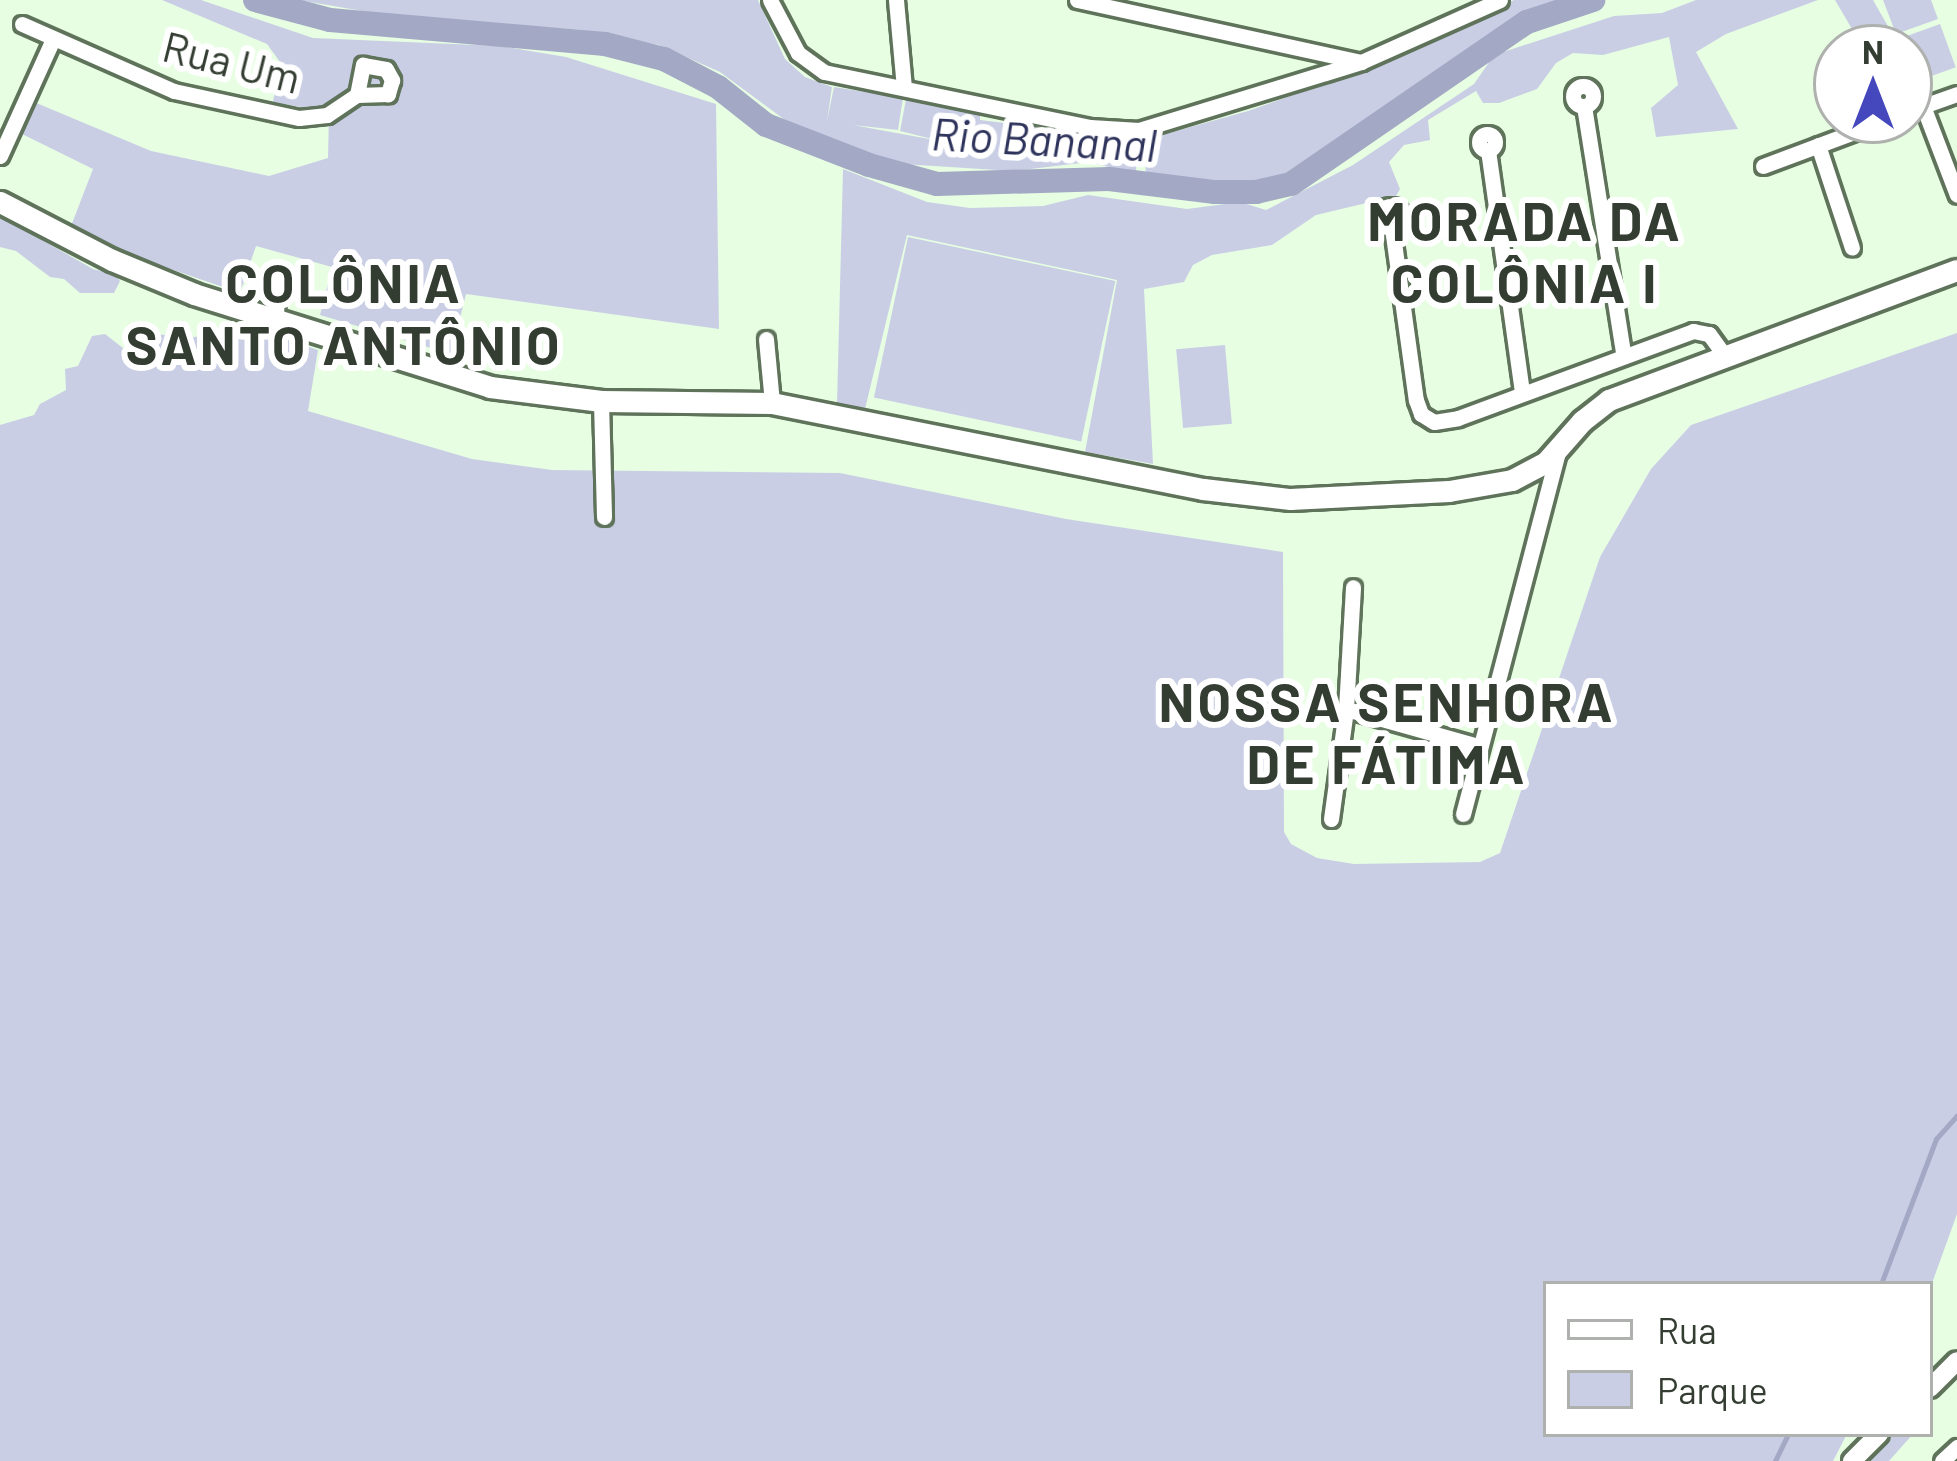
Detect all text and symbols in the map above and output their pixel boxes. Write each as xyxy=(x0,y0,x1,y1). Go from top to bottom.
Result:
street label: Rua Um xyxy=(158,20,306,102)
north arrow xyxy=(1813,24,1933,144)
text: N xyxy=(1862,31,1884,71)
water label: Rio Bananal xyxy=(930,106,1158,172)
district label: MORADA DA COLÔNIA I xyxy=(1367,188,1683,314)
district label: COLÔNIA SANTO ANTÔNIO xyxy=(125,250,563,376)
district label: NOSSA SENHORA DE FÁTIMA xyxy=(1159,669,1615,795)
legend xyxy=(1543,1281,1933,1437)
text: Rua xyxy=(1657,1308,1717,1351)
text: Parque xyxy=(1657,1368,1768,1411)

